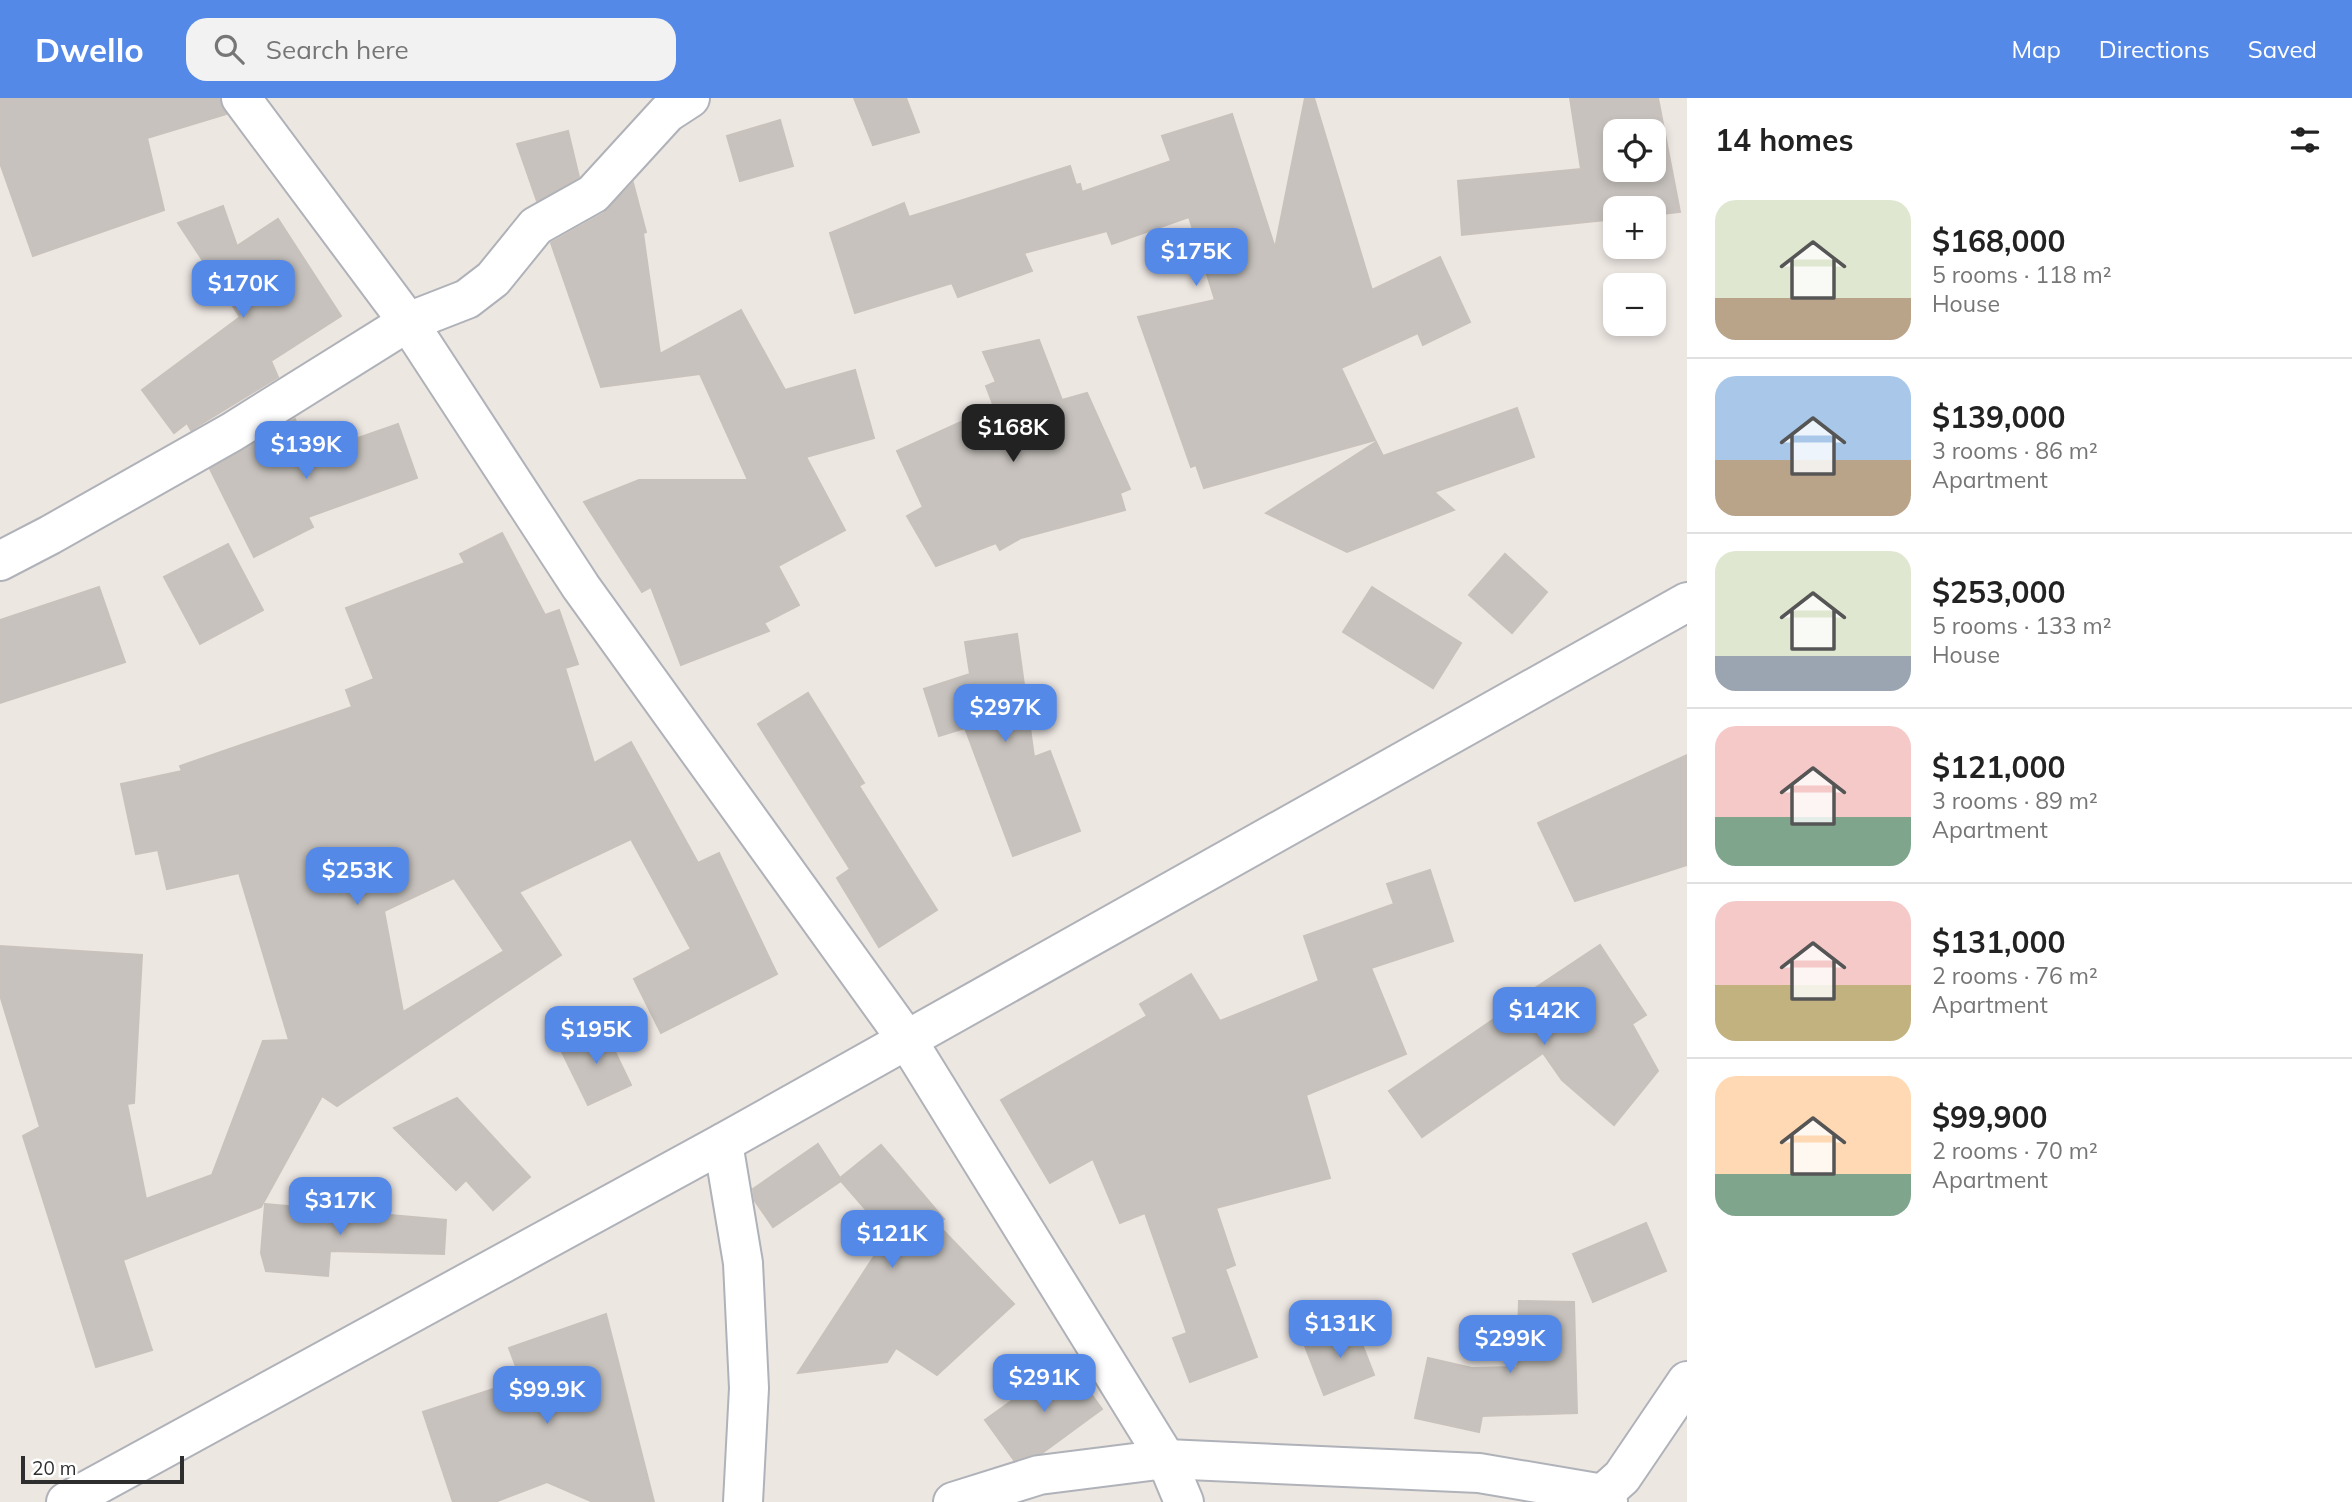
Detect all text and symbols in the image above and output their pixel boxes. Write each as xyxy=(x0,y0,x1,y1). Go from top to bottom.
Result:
search box xyxy=(186,18,676,81)
text: Dwello xyxy=(35,29,144,70)
icon: search xyxy=(210,30,248,68)
text: Search here xyxy=(266,33,409,66)
text: Map xyxy=(2011,34,2061,64)
text: Directions xyxy=(2099,34,2210,64)
text: Saved xyxy=(2248,34,2317,64)
map controls xyxy=(1603,119,1666,336)
button: locate xyxy=(1603,119,1666,182)
text: 14 homes xyxy=(1715,121,1854,159)
icon: filters xyxy=(2286,121,2324,159)
button: + xyxy=(1603,196,1666,259)
text: $168,000 xyxy=(1932,222,2065,260)
pin: $175K xyxy=(1147,228,1245,288)
icon: home xyxy=(1771,228,1855,312)
text: $175K xyxy=(1161,236,1231,265)
pin: $170K xyxy=(194,260,292,320)
text: 5 rooms · 118 m² xyxy=(1932,260,2112,289)
text: $170K xyxy=(208,268,278,297)
button: − xyxy=(1603,273,1666,336)
text: House xyxy=(1932,289,2000,318)
text: $139,000 xyxy=(1932,398,2065,436)
pin: $168K xyxy=(964,404,1062,464)
icon: home xyxy=(1771,404,1855,488)
text: $168K xyxy=(978,412,1048,441)
pin: $139K xyxy=(257,422,355,481)
text: $139K xyxy=(271,429,341,458)
text: 3 rooms · 86 m² xyxy=(1932,436,2098,465)
text: Apartment xyxy=(1932,465,2048,494)
text: $253,000 xyxy=(1932,573,2065,611)
icon: home xyxy=(1771,579,1855,663)
text: 5 rooms · 133 m² xyxy=(1932,611,2112,640)
text: House xyxy=(1932,640,2000,669)
pin: $297K xyxy=(956,684,1054,744)
text: $297K xyxy=(970,692,1040,721)
text: $121,000 xyxy=(1932,748,2065,786)
icon: home xyxy=(1771,754,1855,838)
text: 3 rooms · 89 m² xyxy=(1932,786,2098,815)
text: Apartment xyxy=(1932,815,2048,844)
pin: $253K xyxy=(308,848,406,907)
text: $253K xyxy=(322,855,392,884)
text: $131,000 xyxy=(1932,923,2065,961)
icon: home xyxy=(1771,929,1855,1013)
text: 2 rooms · 76 m² xyxy=(1932,961,2098,990)
pin: $142K xyxy=(1495,988,1593,1047)
text: Apartment xyxy=(1932,990,2048,1019)
text: $142K xyxy=(1509,995,1579,1024)
pin: $195K xyxy=(547,1006,645,1066)
text: $195K xyxy=(561,1014,631,1043)
text: $99,900 xyxy=(1932,1098,2047,1136)
icon: home xyxy=(1771,1104,1855,1188)
text: 2 rooms · 70 m² xyxy=(1932,1136,2098,1165)
text: Apartment xyxy=(1932,1165,2048,1194)
pin: $317K xyxy=(291,1178,389,1237)
text: $317K xyxy=(305,1185,375,1214)
pin: $121K xyxy=(843,1210,941,1270)
text: $121K xyxy=(857,1218,927,1247)
pin: $131K xyxy=(1291,1300,1389,1360)
text: $131K xyxy=(1305,1308,1375,1337)
pin: $299K xyxy=(1461,1316,1559,1375)
text: $299K xyxy=(1475,1323,1545,1352)
pin: $291K xyxy=(995,1354,1093,1414)
text: $291K xyxy=(1009,1362,1079,1391)
pin: $99.9K xyxy=(490,1366,604,1426)
text: $99.9K xyxy=(509,1374,585,1403)
scale bar xyxy=(21,1453,184,1485)
text: 20 m xyxy=(32,1456,76,1480)

